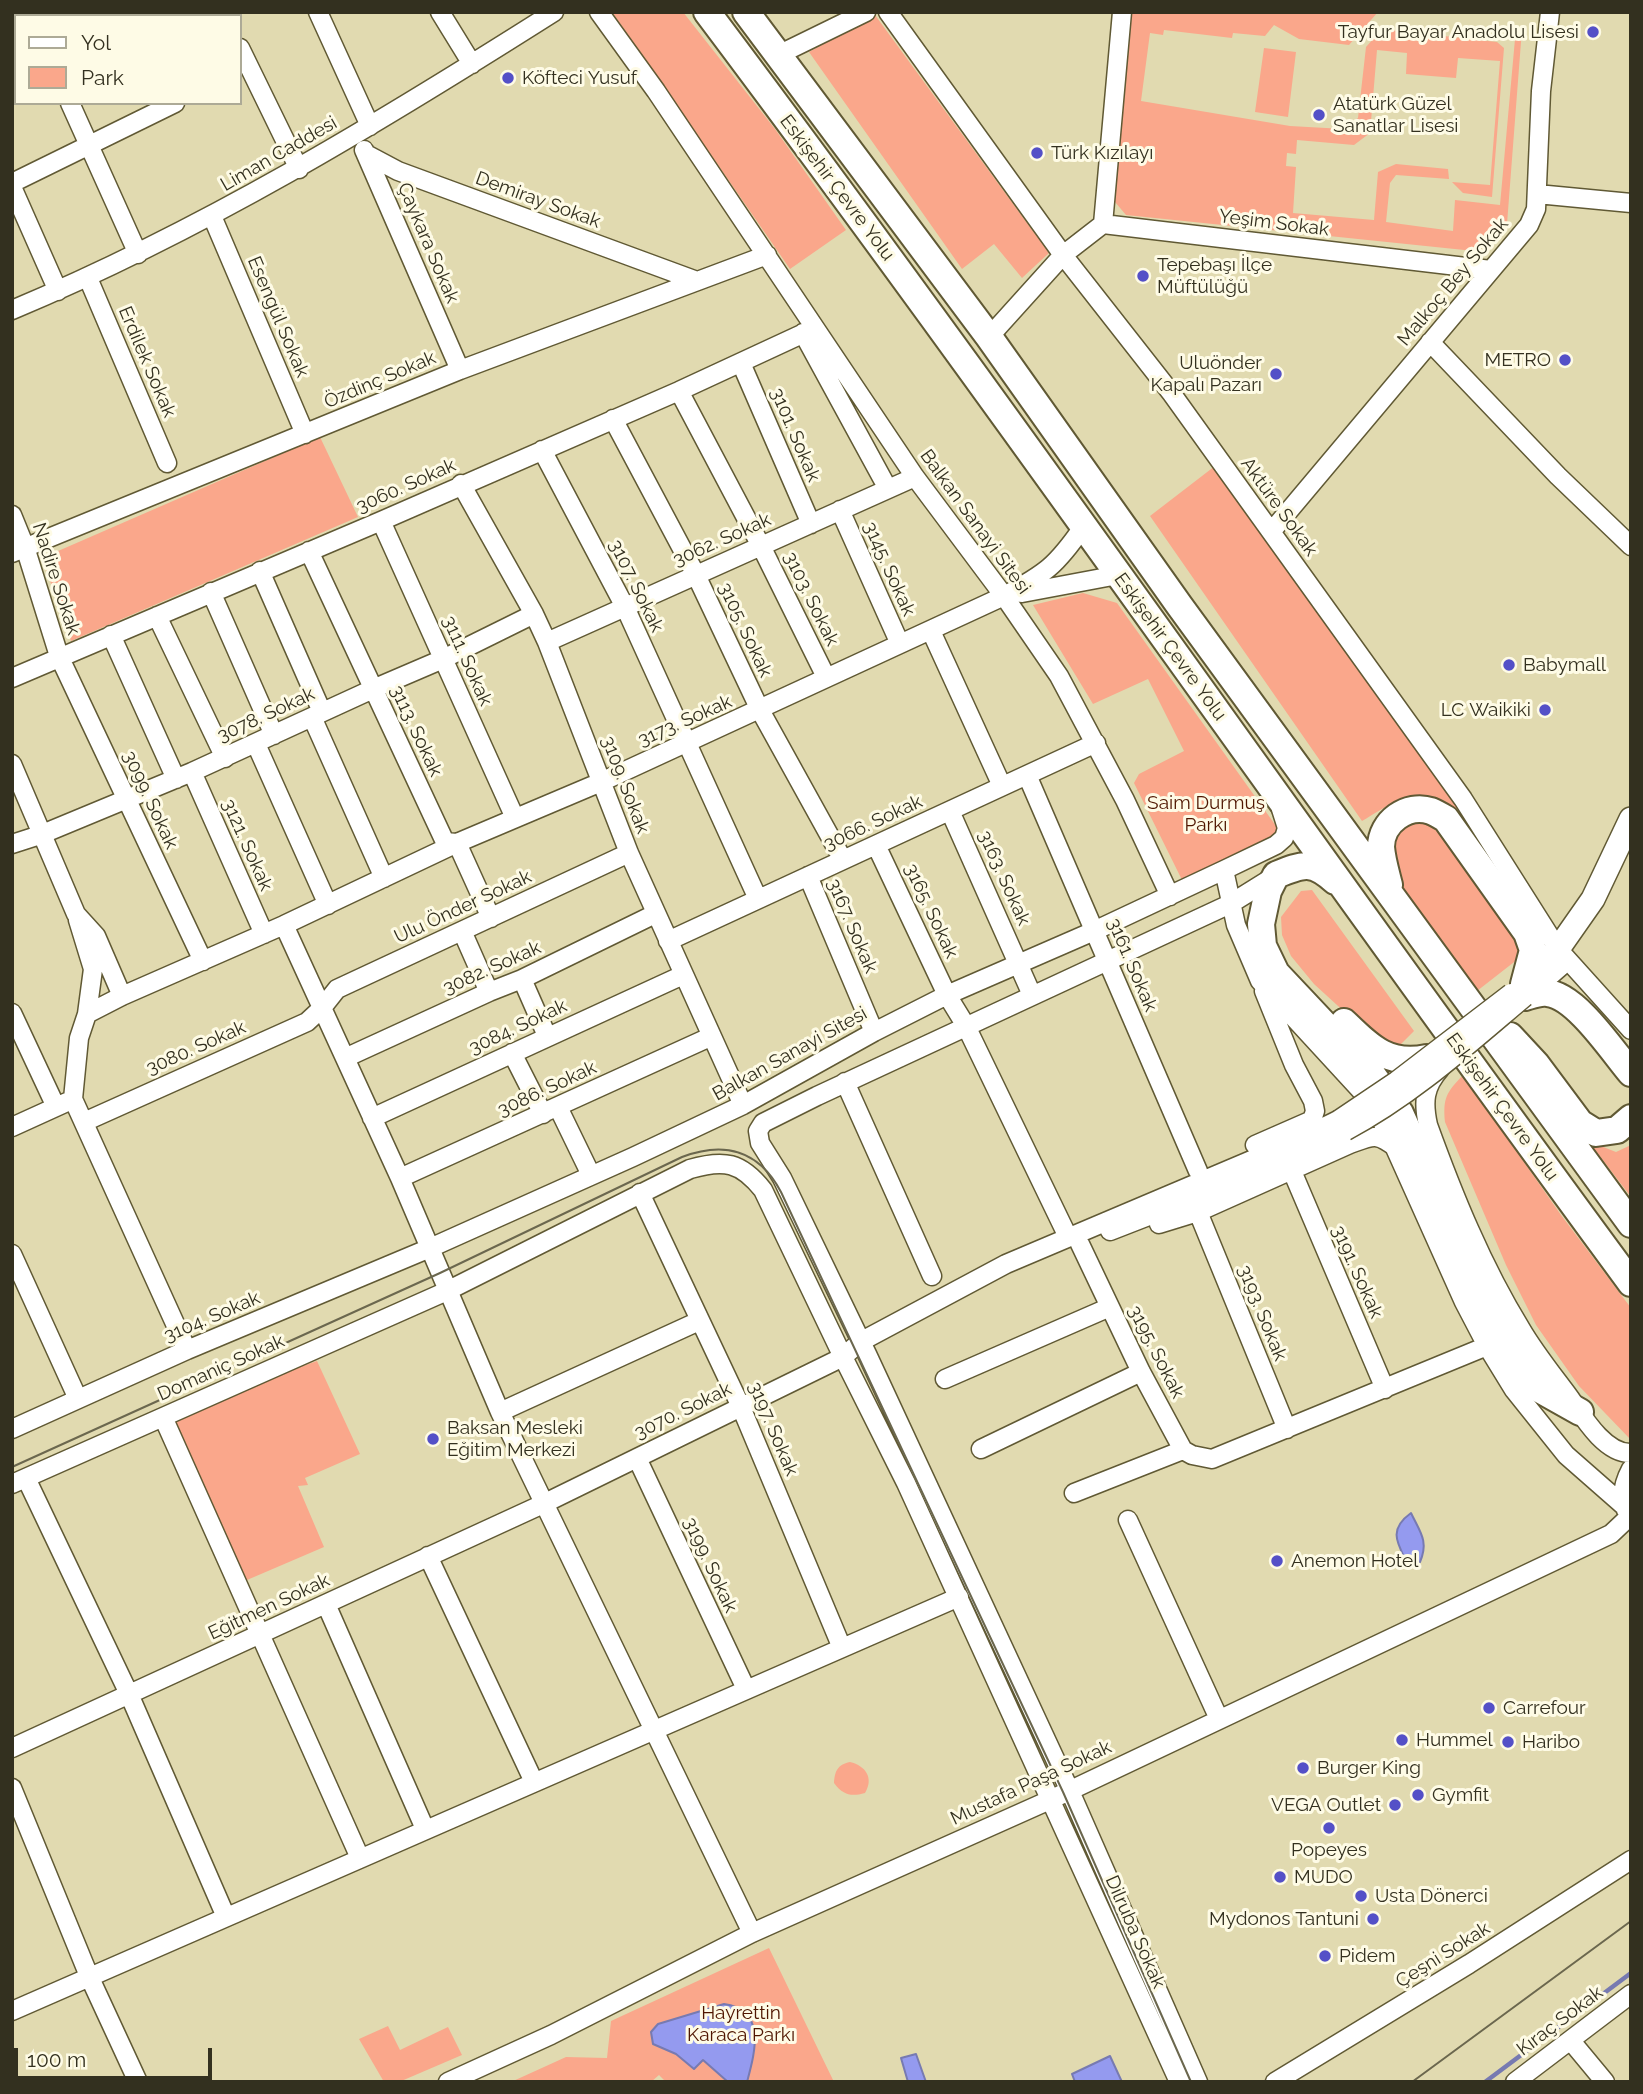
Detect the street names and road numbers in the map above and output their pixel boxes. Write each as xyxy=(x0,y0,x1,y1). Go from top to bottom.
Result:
street label: Eskişehir Çevre Yolu xyxy=(775,111,899,265)
street label: Liman Caddesi xyxy=(217,112,341,196)
street label: Demiray Sokak xyxy=(472,167,604,233)
street label: Çaykara Sokak xyxy=(392,179,464,307)
street label: Yeşim Sokak xyxy=(1218,205,1330,241)
street label: Malkoç Bey Sokak xyxy=(1393,213,1513,351)
street label: Esengül Sokak xyxy=(242,253,314,381)
street label: Erdilek Sokak xyxy=(113,303,181,421)
street label: Özdinç Sokak xyxy=(321,346,439,414)
street label: 3101. Sokak xyxy=(765,385,825,485)
street label: Balkan Sanayi Sitesi xyxy=(915,445,1035,599)
street label: Aktüre Sokak xyxy=(1236,453,1322,561)
street label: 3060. Sokak xyxy=(353,454,459,518)
street label: 3062. Sokak xyxy=(669,508,775,572)
street label: 3145. Sokak xyxy=(858,518,920,620)
street label: Nadire Sokak xyxy=(27,520,85,638)
street label: 3107. Sokak xyxy=(604,536,668,636)
street label: 3103. Sokak xyxy=(778,548,844,650)
street label: Eskişehir Çevre Yolu xyxy=(1109,569,1231,725)
street label: 3105. Sokak xyxy=(713,579,777,681)
street label: 3111. Sokak xyxy=(437,612,497,710)
street label: 3113. Sokak xyxy=(385,682,447,780)
street label: 3078. Sokak xyxy=(214,683,318,747)
street label: 3173. Sokak xyxy=(635,690,735,752)
street label: 3109. Sokak xyxy=(596,733,654,837)
street label: 3099. Sokak xyxy=(117,747,183,853)
street label: 3066. Sokak xyxy=(820,790,926,856)
street label: 3121. Sokak xyxy=(217,796,277,894)
street label: 3163. Sokak xyxy=(973,827,1035,929)
street label: 3165. Sokak xyxy=(899,860,963,962)
street label: Ulu Önder Sokak xyxy=(391,865,535,949)
street label: 3167. Sokak xyxy=(822,875,882,977)
street label: 3161. Sokak xyxy=(1102,915,1162,1015)
street label: 3082. Sokak xyxy=(440,936,544,1000)
street label: 3084. Sokak xyxy=(466,994,570,1060)
street label: Balkan Sanayi Sitesi xyxy=(709,1002,871,1106)
street label: 3080. Sokak xyxy=(143,1016,249,1080)
street label: Eskişehir Çevre Yolu xyxy=(1441,1029,1563,1185)
street label: 3086. Sokak xyxy=(494,1056,600,1122)
street label: 3191. Sokak xyxy=(1326,1222,1388,1322)
street label: 3193. Sokak xyxy=(1232,1262,1292,1364)
street label: 3104. Sokak xyxy=(161,1287,263,1347)
street label: 3195. Sokak xyxy=(1123,1302,1189,1402)
street label: Domaniç Sokak xyxy=(154,1330,288,1406)
street label: 3070. Sokak xyxy=(631,1378,735,1444)
street label: 3197. Sokak xyxy=(743,1379,803,1479)
street label: 3199. Sokak xyxy=(678,1514,742,1616)
street label: Eğitmen Sokak xyxy=(205,1569,333,1645)
street label: Mustafa Paşa Sokak xyxy=(947,1736,1115,1830)
street label: Dilruba Sokak xyxy=(1100,1872,1170,1992)
street label: Çeşni Sokak xyxy=(1392,1917,1494,1993)
street label: Kıraç Sokak xyxy=(1512,1981,1608,2061)

